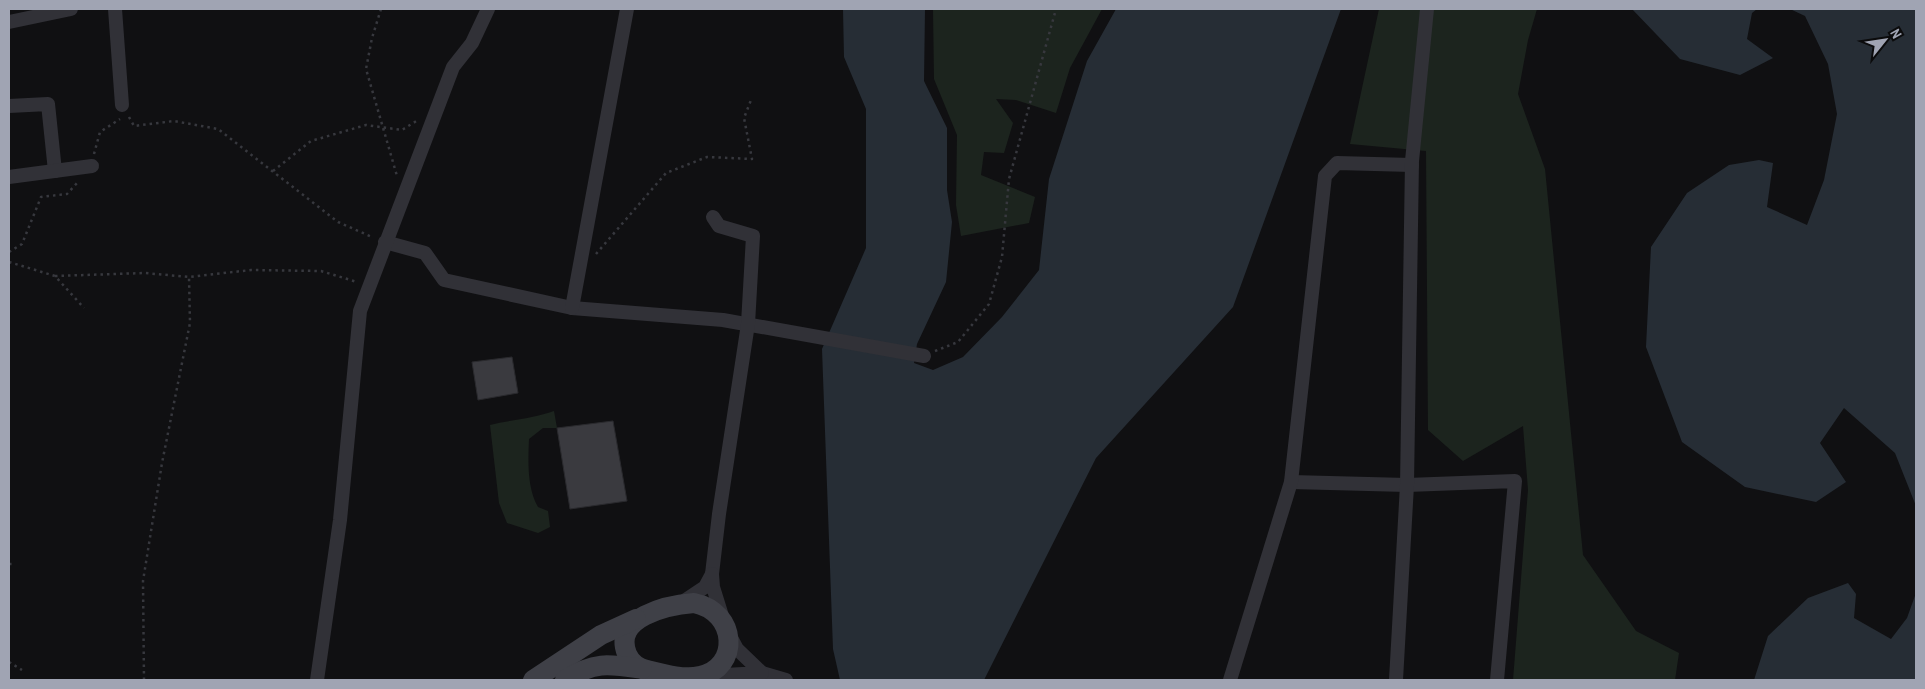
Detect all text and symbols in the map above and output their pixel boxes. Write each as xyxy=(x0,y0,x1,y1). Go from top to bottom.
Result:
north arrow xyxy=(1860,15,1910,65)
text: N xyxy=(1886,25,1906,42)

